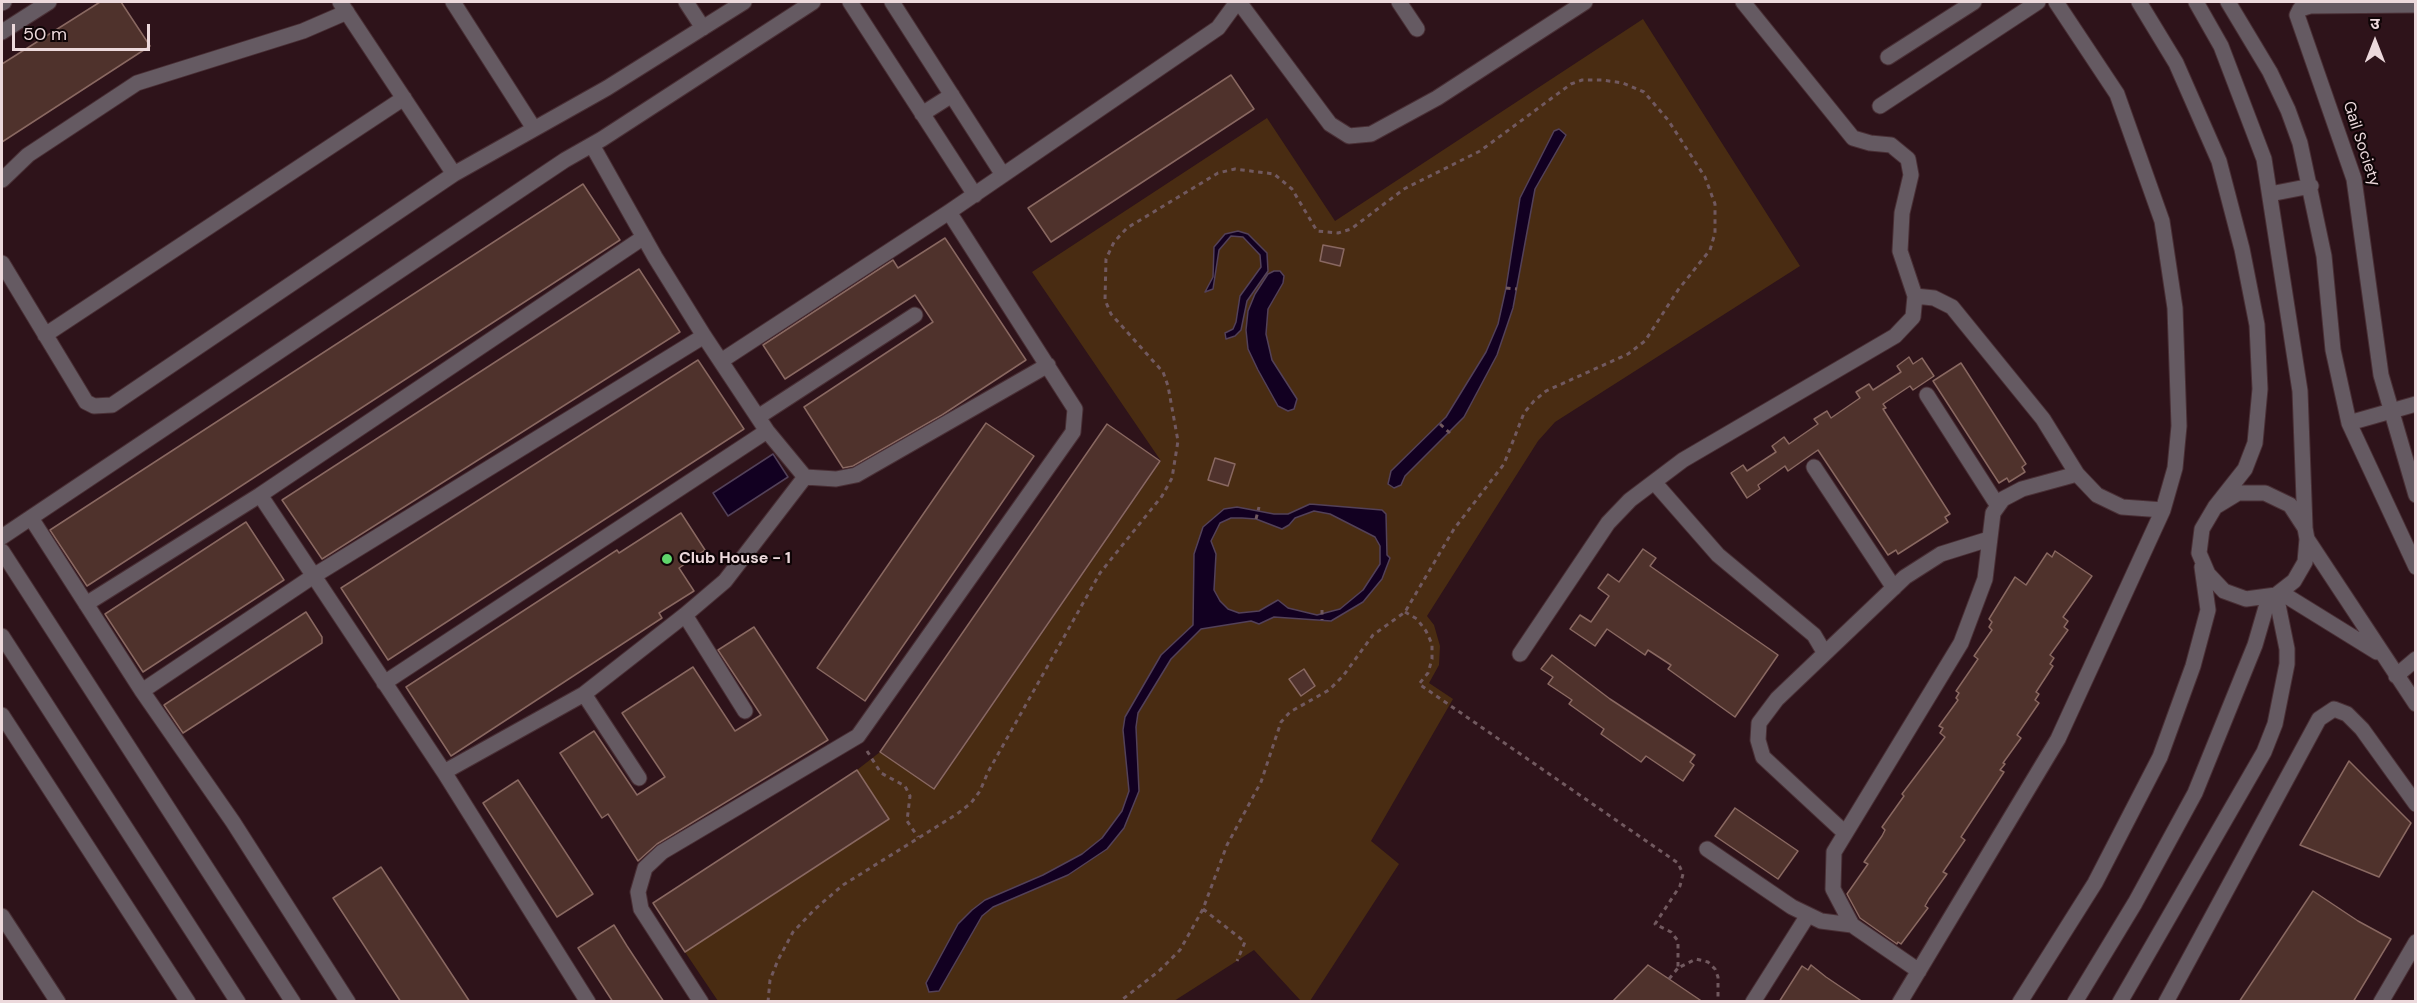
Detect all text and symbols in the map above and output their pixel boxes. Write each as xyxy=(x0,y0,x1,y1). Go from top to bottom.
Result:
scale bar xyxy=(15,12,153,50)
north arrow xyxy=(2345,12,2405,72)
text: उ xyxy=(2370,13,2380,34)
text: 50 m xyxy=(23,22,67,46)
street label: Gail Society xyxy=(2338,99,2384,189)
place label: Club House - 1 xyxy=(679,549,791,569)
marker: Club House - 1 xyxy=(660,552,674,566)

